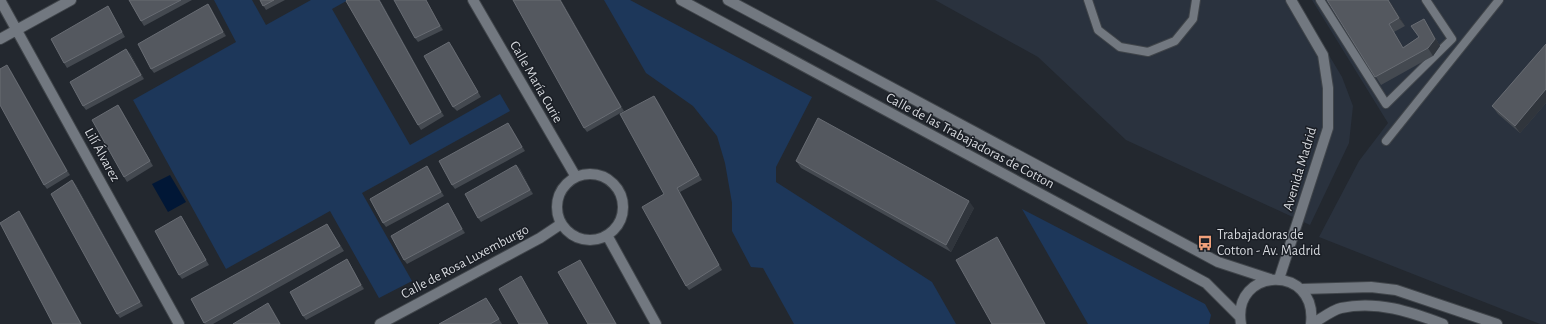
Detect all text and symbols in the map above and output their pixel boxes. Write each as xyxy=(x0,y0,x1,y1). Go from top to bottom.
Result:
street label: Calle María Curie xyxy=(507,39,565,125)
street label: Calle de las Trabajadoras de Cotton xyxy=(884,91,1056,191)
street label: Lilí Álvarez xyxy=(82,124,125,184)
street label: Avenida Madrid xyxy=(1281,126,1319,212)
street label: Calle de Rosa Luxemburgo xyxy=(399,222,531,302)
place label: Trabajadoras de Cotton - Av. Madrid xyxy=(1217,228,1321,258)
bus stop icon: Trabajadoras de Cotton - Av. Madrid xyxy=(1196,234,1214,252)

